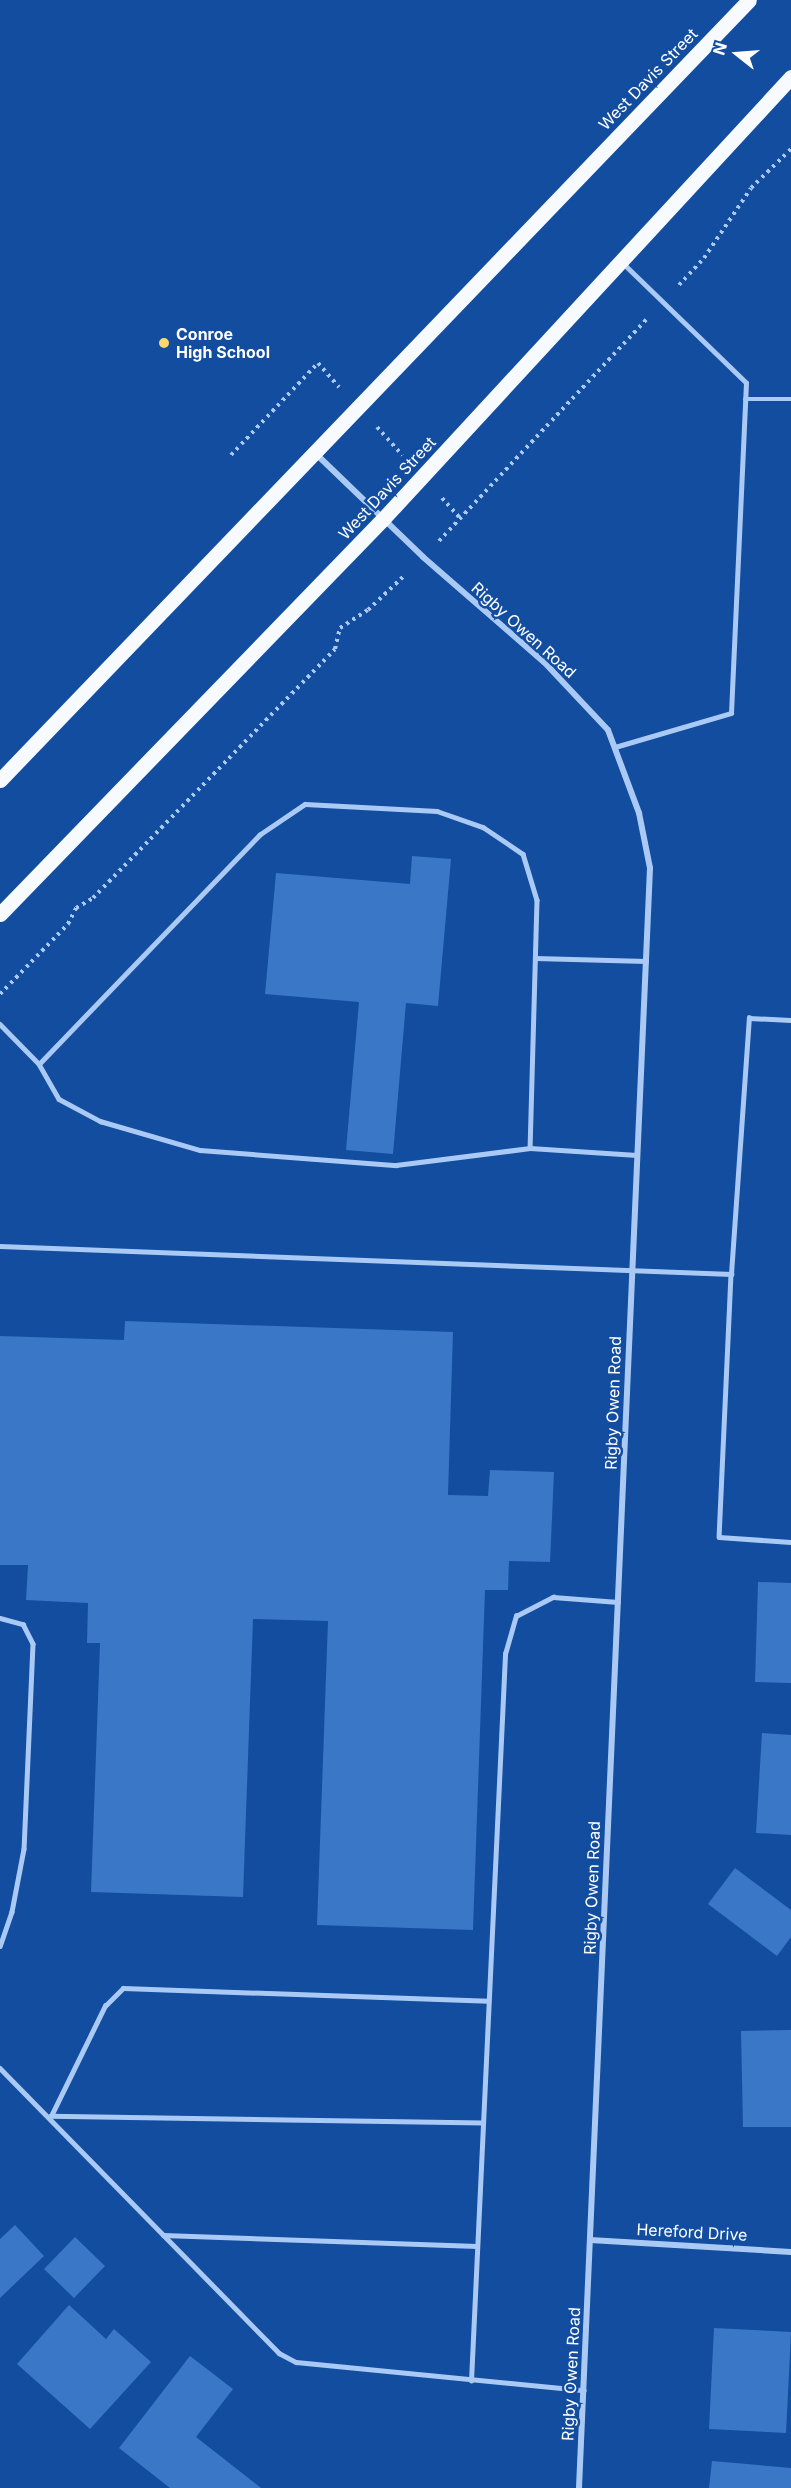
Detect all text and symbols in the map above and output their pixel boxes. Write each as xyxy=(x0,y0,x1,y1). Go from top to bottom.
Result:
street label: West Davis Street xyxy=(595,24,701,134)
north arrow xyxy=(707,24,767,84)
text: N xyxy=(708,40,731,58)
place label: Conroe High School xyxy=(176,324,270,362)
marker: Conroe High School xyxy=(157,336,171,350)
street label: West Davis Street xyxy=(334,433,440,543)
street label: Rigby Owen Road xyxy=(468,578,580,682)
street label: Rigby Owen Road xyxy=(601,1336,625,1470)
street label: Rigby Owen Road xyxy=(580,1821,604,1955)
street label: Hereford Drive xyxy=(636,2220,748,2244)
street label: Rigby Owen Road xyxy=(558,2307,584,2441)

